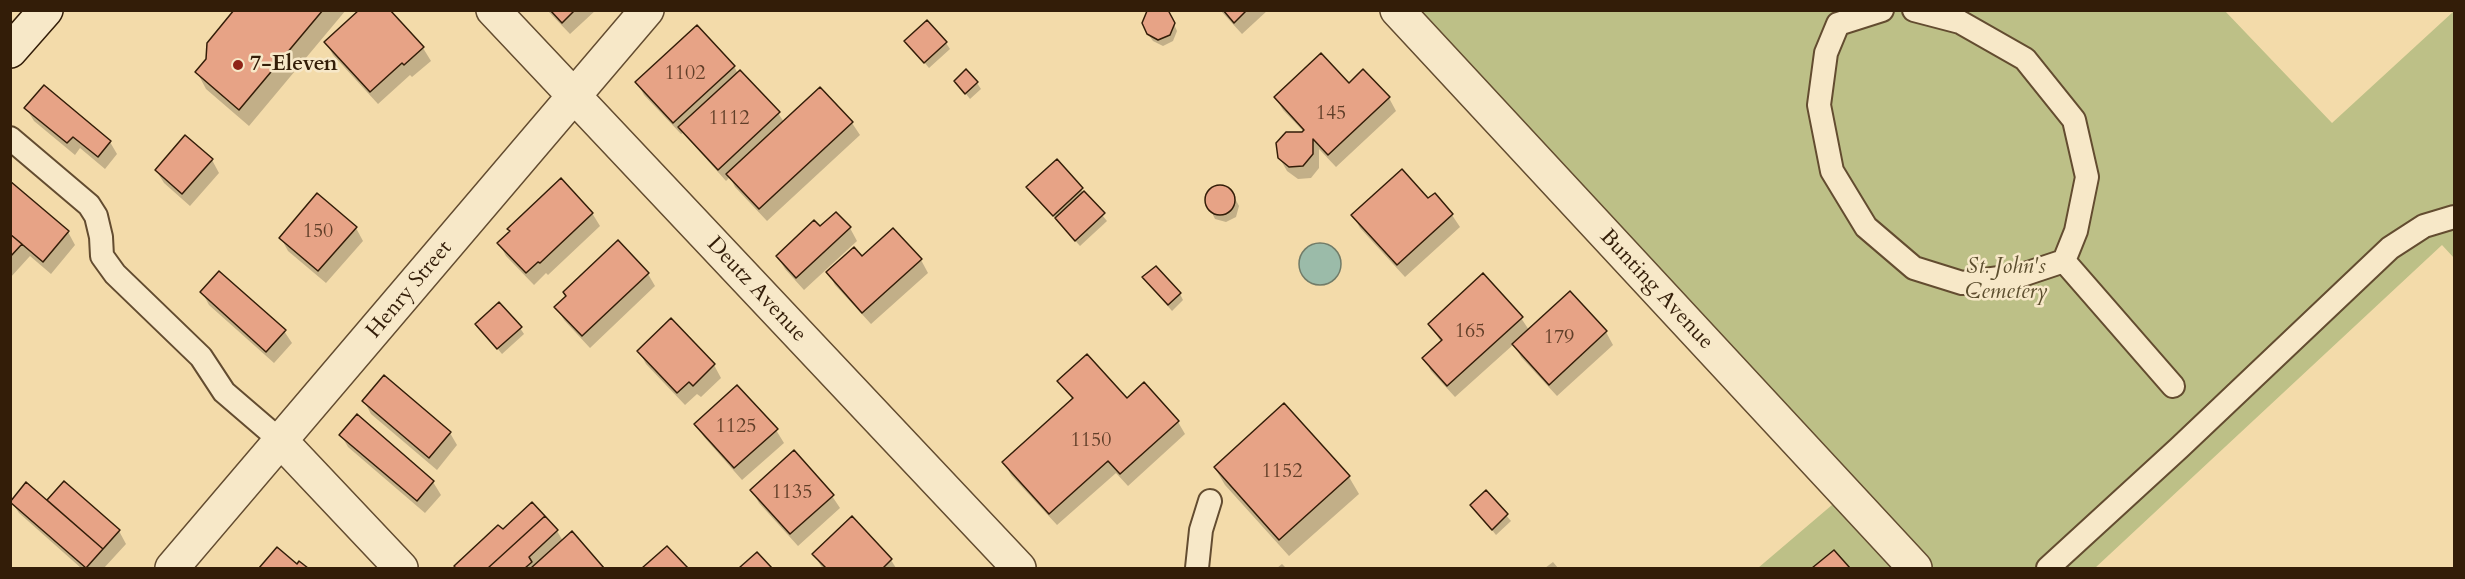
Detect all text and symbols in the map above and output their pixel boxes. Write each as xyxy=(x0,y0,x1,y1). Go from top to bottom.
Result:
place label: 7-Eleven xyxy=(250,52,338,78)
marker: 7-Eleven xyxy=(231,58,245,72)
house number: 1102 xyxy=(665,62,705,86)
house number: 145 xyxy=(1316,102,1346,126)
house number: 1112 xyxy=(709,107,749,131)
house number: 150 xyxy=(303,220,333,244)
street label: Bunting Avenue xyxy=(1594,224,1718,356)
street label: Deutz Avenue xyxy=(701,232,811,348)
street label: Henry Street xyxy=(362,236,458,344)
park label: St. John's Cemetery xyxy=(1965,255,2047,306)
house number: 165 xyxy=(1455,320,1485,344)
house number: 179 xyxy=(1544,326,1574,350)
house number: 1125 xyxy=(716,415,756,439)
house number: 1150 xyxy=(1071,429,1111,453)
house number: 1152 xyxy=(1262,460,1302,484)
house number: 1135 xyxy=(772,481,812,505)

